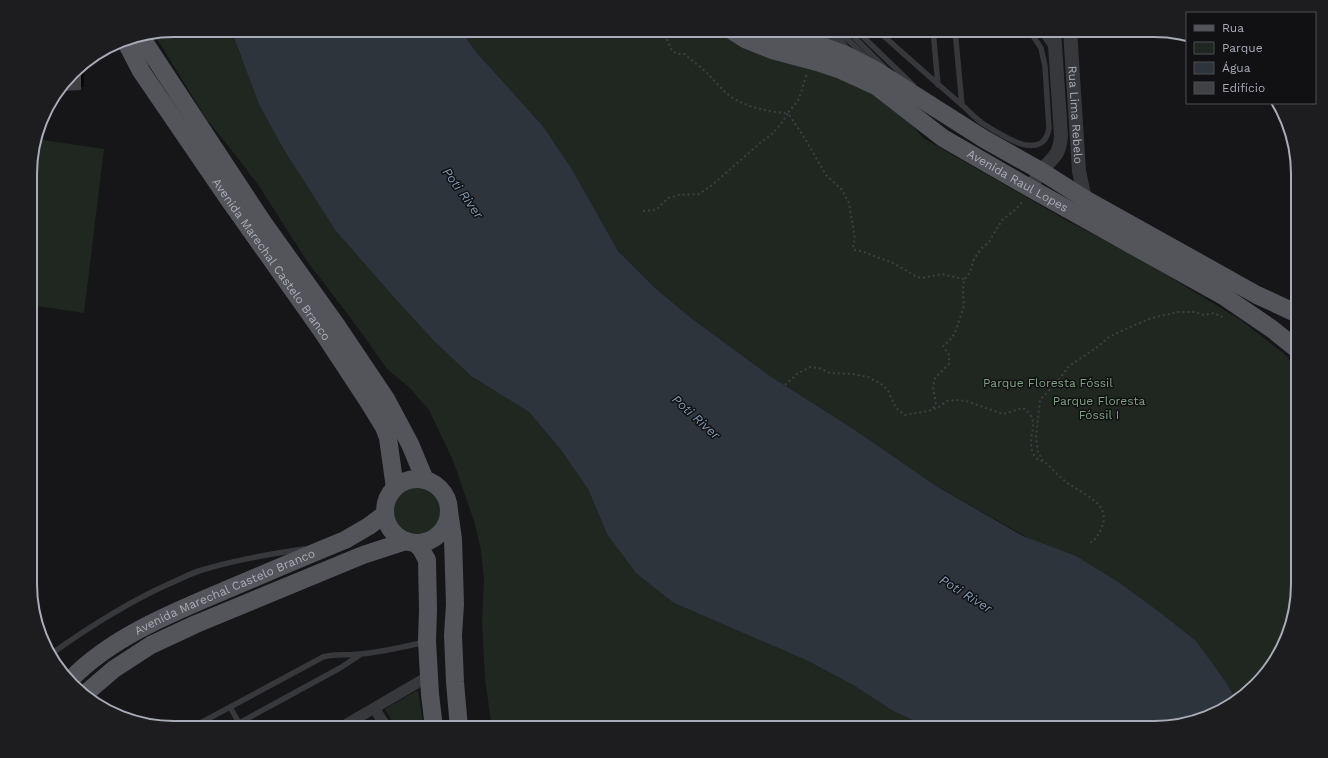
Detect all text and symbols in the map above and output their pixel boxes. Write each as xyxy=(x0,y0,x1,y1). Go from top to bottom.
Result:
legend xyxy=(1186,12,1316,104)
text: Rua xyxy=(1222,21,1244,35)
text: Parque xyxy=(1222,41,1263,55)
text: Água xyxy=(1222,61,1251,75)
street label: Rua Lima Rebelo xyxy=(1065,65,1086,164)
text: Edifício xyxy=(1222,81,1265,95)
street label: Avenida Raul Lopes xyxy=(965,146,1071,215)
water label: Poti River xyxy=(440,165,487,222)
street label: Avenida Marechal Castelo Branco xyxy=(209,176,333,343)
park label: Parque Floresta Fóssil xyxy=(983,376,1113,390)
water label: Poti River xyxy=(669,392,724,443)
park label: Parque Floresta Fóssil I xyxy=(1053,394,1146,422)
street label: Avenida Marechal Castelo Branco xyxy=(132,546,317,638)
water label: Poti River xyxy=(937,572,996,616)

